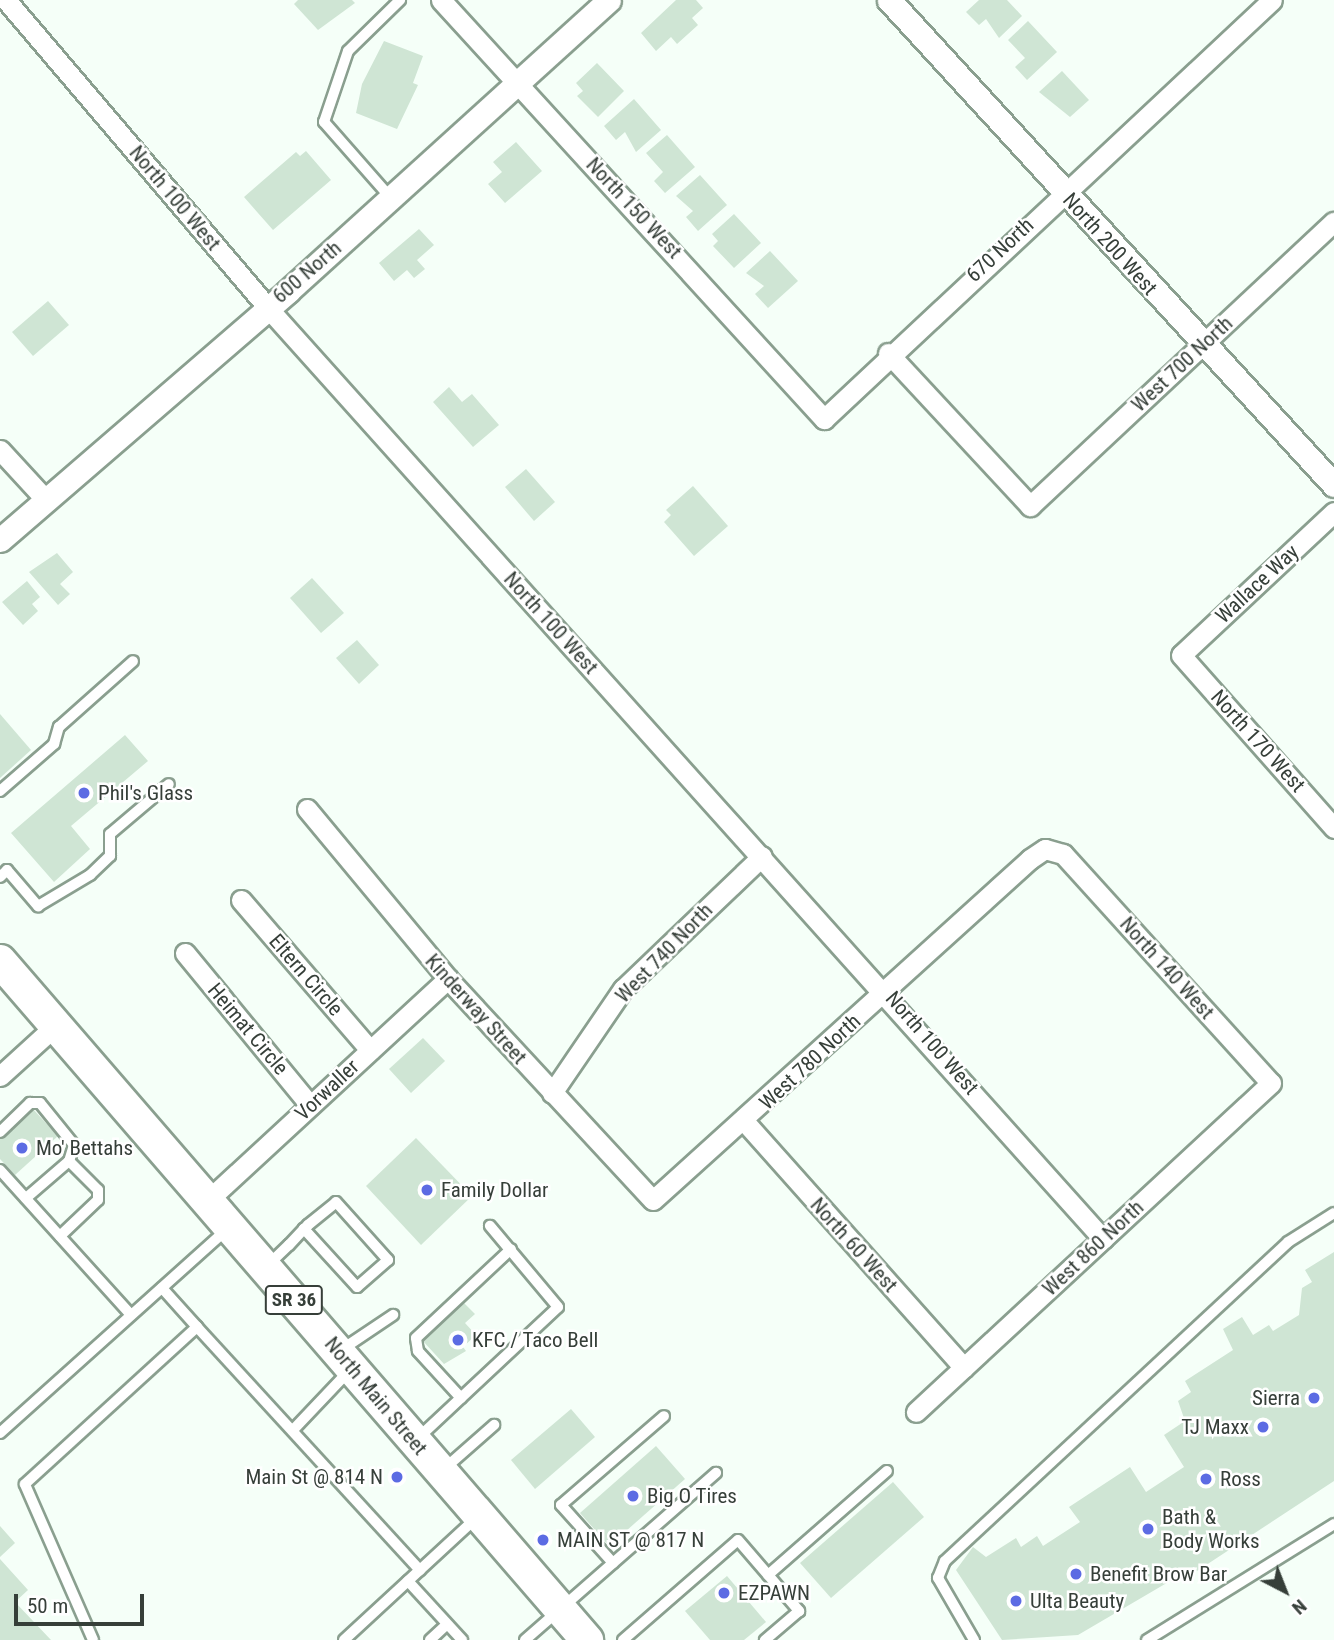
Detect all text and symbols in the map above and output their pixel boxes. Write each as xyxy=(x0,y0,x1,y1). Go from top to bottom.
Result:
street label: North 100 West xyxy=(124,141,226,255)
street label: North 150 West xyxy=(581,152,687,264)
street label: North 200 West xyxy=(1058,188,1162,300)
street label: 670 North xyxy=(961,213,1039,287)
street label: 600 North xyxy=(268,235,346,309)
street label: West 700 North xyxy=(1126,311,1238,417)
street label: Wallace Way xyxy=(1210,539,1304,629)
street label: North 100 West xyxy=(499,567,603,679)
street label: North 170 West xyxy=(1206,685,1310,797)
place label: Phil's Glass xyxy=(98,780,193,806)
marker: Phil's Glass xyxy=(76,785,92,801)
street label: West 740 North xyxy=(610,898,718,1008)
street label: North 140 West xyxy=(1115,912,1219,1024)
street label: Eltern Circle xyxy=(264,929,348,1021)
street label: Kinderway Street xyxy=(420,949,532,1069)
street label: Heimat Circle xyxy=(202,978,294,1080)
street label: North 100 West xyxy=(880,986,984,1100)
street label: West 780 North xyxy=(754,1009,866,1115)
street label: Vorwaller xyxy=(290,1054,364,1126)
place label: Mo' Bettahs xyxy=(36,1135,133,1161)
marker: Mo' Bettahs xyxy=(14,1140,30,1156)
place label: Family Dollar xyxy=(441,1177,548,1203)
marker: Family Dollar xyxy=(419,1182,435,1198)
street label: North 60 West xyxy=(805,1193,903,1297)
street label: West 860 North xyxy=(1037,1195,1149,1301)
road number: SR 36 xyxy=(264,1284,324,1316)
place label: KFC / Taco Bell xyxy=(472,1327,599,1353)
street label: North Main Street xyxy=(319,1332,433,1460)
marker: KFC / Taco Bell xyxy=(450,1332,466,1348)
place label: Sierra xyxy=(1252,1385,1300,1411)
marker: Sierra xyxy=(1306,1390,1322,1406)
place label: TJ Maxx xyxy=(1181,1414,1249,1440)
marker: TJ Maxx xyxy=(1255,1419,1271,1435)
place label: Main St @ 814 N xyxy=(245,1464,383,1490)
place label: Ross xyxy=(1220,1466,1261,1492)
marker: Main St @ 814 N xyxy=(389,1469,405,1485)
marker: Ross xyxy=(1198,1471,1214,1487)
place label: Big O Tires xyxy=(647,1483,737,1509)
marker: Big O Tires xyxy=(625,1488,641,1504)
place label: Bath & Body Works xyxy=(1162,1504,1260,1554)
marker: Bath & Body Works xyxy=(1140,1521,1156,1537)
place label: MAIN ST @ 817 N xyxy=(557,1527,705,1553)
marker: MAIN ST @ 817 N xyxy=(535,1532,551,1548)
north arrow xyxy=(1250,1556,1320,1626)
place label: Benefit Brow Bar xyxy=(1090,1561,1227,1587)
marker: Benefit Brow Bar xyxy=(1068,1566,1084,1582)
scale bar xyxy=(18,1580,147,1624)
place label: EZPAWN xyxy=(738,1580,810,1606)
marker: EZPAWN xyxy=(716,1585,732,1601)
place label: Ulta Beauty xyxy=(1030,1588,1124,1614)
marker: Ulta Beauty xyxy=(1008,1593,1024,1609)
text: 50 m xyxy=(27,1594,68,1618)
text: N xyxy=(1287,1595,1311,1619)

